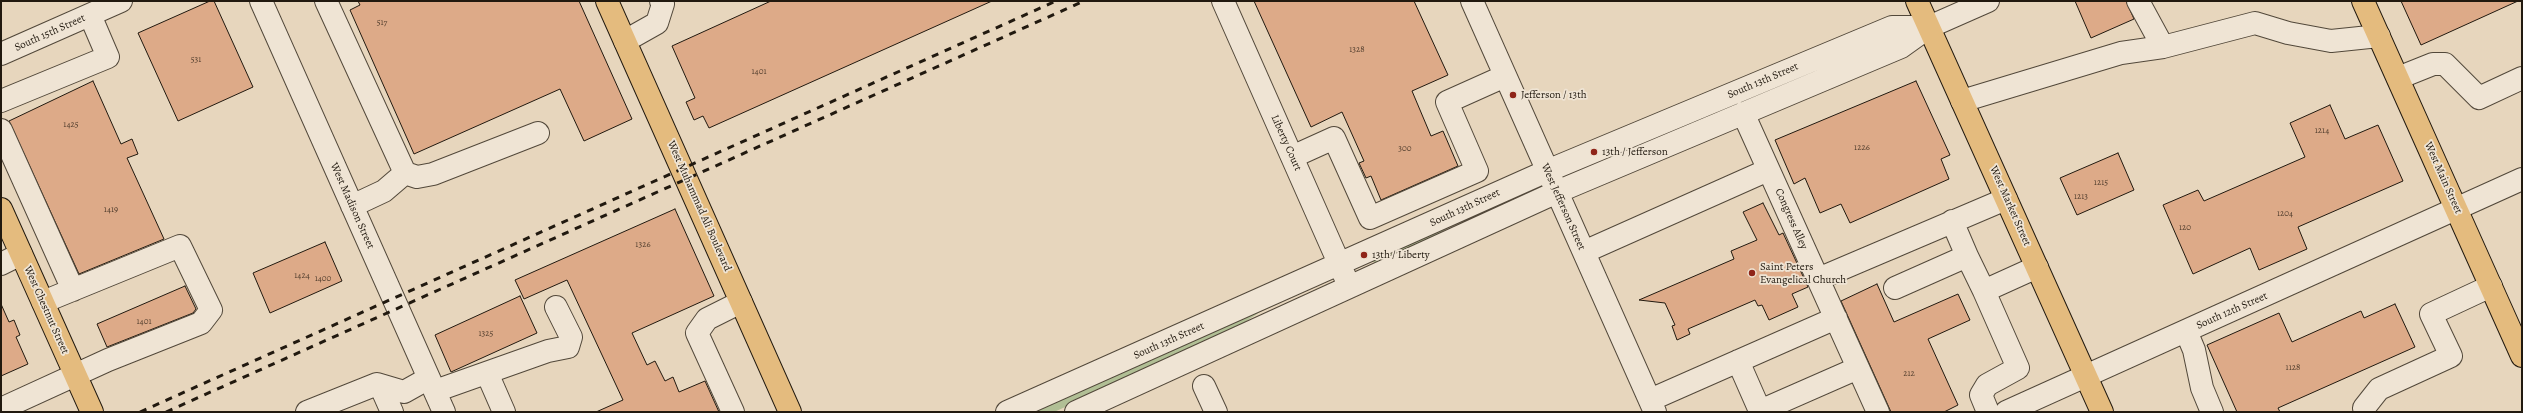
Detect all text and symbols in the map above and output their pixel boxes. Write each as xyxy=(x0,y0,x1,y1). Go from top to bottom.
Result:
street label: South 15th Street xyxy=(13,12,87,54)
house number: 517 xyxy=(377,18,387,28)
house number: 1328 xyxy=(1349,45,1365,55)
house number: 531 xyxy=(191,55,201,65)
street label: South 13th Street xyxy=(1726,60,1800,102)
house number: 1401 xyxy=(751,67,767,77)
place label: Jefferson / 13th xyxy=(1521,88,1587,102)
marker: Jefferson / 13th xyxy=(1508,90,1518,100)
street label: Liberty Court xyxy=(1268,113,1304,173)
house number: 1425 xyxy=(63,120,79,130)
house number: 1214 xyxy=(2315,126,2329,136)
street label: West Muhammad Ali Boulevard xyxy=(664,139,734,273)
street label: West Main Street xyxy=(2421,140,2465,216)
house number: 1226 xyxy=(1854,143,1870,153)
house number: 300 xyxy=(1398,144,1412,154)
place label: 13th / Jefferson xyxy=(1602,145,1668,159)
marker: 13th / Jefferson xyxy=(1589,147,1599,157)
street label: West Madison Street xyxy=(327,161,377,251)
street label: West Jefferson Street xyxy=(1538,162,1588,252)
street label: West Market Street xyxy=(1986,164,2034,248)
house number: 1215 xyxy=(2094,178,2108,188)
street label: South 13th Street xyxy=(1428,186,1502,230)
street label: Congress Alley xyxy=(1772,187,1810,251)
house number: 1213 xyxy=(2074,192,2088,202)
house number: 1419 xyxy=(104,205,118,215)
house number: 1204 xyxy=(2277,209,2293,219)
house number: 120 xyxy=(2179,223,2191,233)
house number: 1326 xyxy=(635,240,651,250)
place label: 13th / Liberty xyxy=(1372,248,1430,262)
marker: 13th / Liberty xyxy=(1359,250,1369,260)
place label: Saint Peters Evangelical Church xyxy=(1760,260,1846,286)
street label: West Chestnut Street xyxy=(21,264,71,356)
marker: Saint Peters Evangelical Church xyxy=(1747,268,1757,278)
house number: 1424 xyxy=(294,271,310,281)
house number: 1400 xyxy=(315,274,331,284)
street label: South 12th Street xyxy=(2194,289,2270,333)
house number: 1401 xyxy=(136,317,152,327)
street label: South 13th Street xyxy=(1132,320,1206,362)
house number: 1325 xyxy=(479,329,493,339)
house number: 1128 xyxy=(2286,363,2300,373)
house number: 212 xyxy=(1903,369,1915,379)

